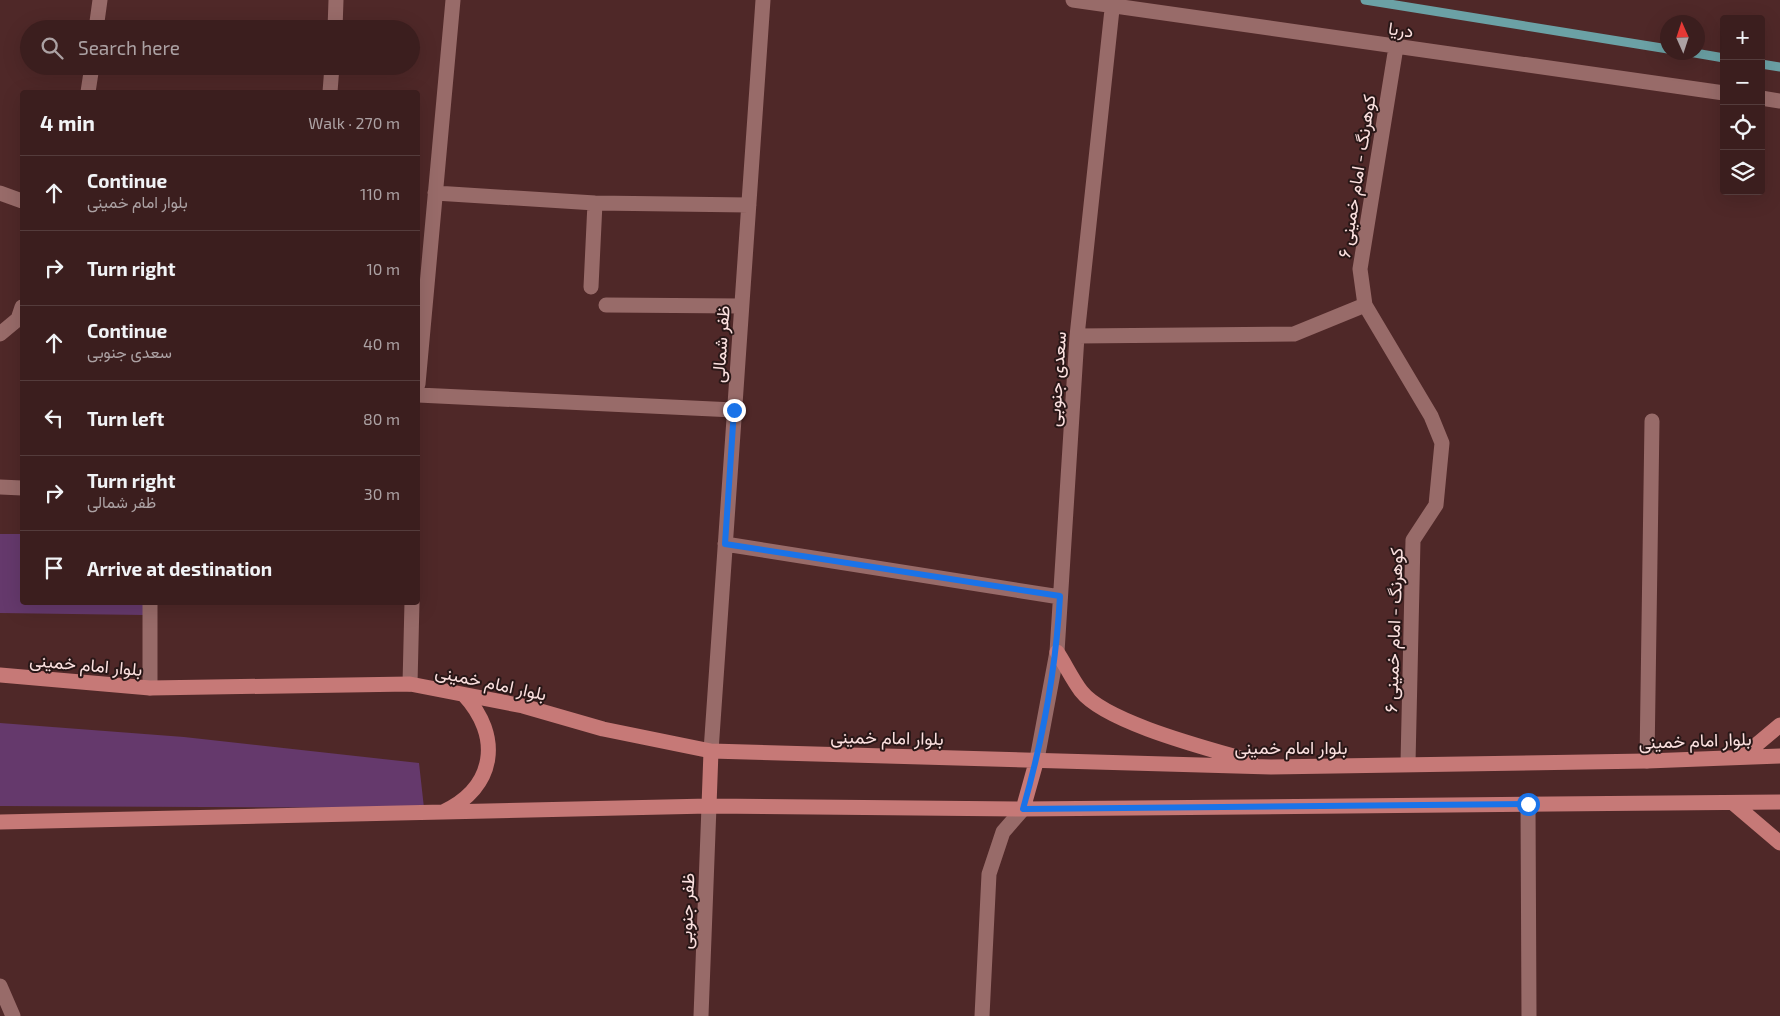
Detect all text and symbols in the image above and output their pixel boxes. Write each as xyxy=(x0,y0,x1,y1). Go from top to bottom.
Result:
north arrow xyxy=(1660,15,1705,60)
map controls xyxy=(1720,15,1765,195)
button: + xyxy=(1720,15,1765,60)
street label: دریا xyxy=(1387,16,1415,43)
search box xyxy=(20,20,420,75)
icon: search xyxy=(38,34,66,62)
text: Search here xyxy=(78,36,180,59)
button: − xyxy=(1720,60,1765,105)
street label: کوهرنگ - امام خمینی ۶ xyxy=(1332,93,1382,260)
button: locate xyxy=(1720,105,1765,150)
text: 4 min xyxy=(40,110,95,135)
text: Walk · 270 m xyxy=(308,113,400,132)
button: layers xyxy=(1720,150,1765,195)
text: Continue xyxy=(87,169,167,192)
icon: ahead xyxy=(40,179,68,207)
text: 110 m xyxy=(360,184,400,203)
text: بلوار امام خمینی xyxy=(87,192,188,211)
icon: right xyxy=(40,254,68,282)
text: Turn right xyxy=(87,257,175,280)
text: 10 m xyxy=(366,259,400,278)
street label: ظفر شمالی xyxy=(706,304,735,384)
text: Continue xyxy=(87,319,167,342)
icon: ahead xyxy=(40,329,68,357)
street label: سعدی جنوبی xyxy=(1042,331,1071,428)
text: 40 m xyxy=(363,334,400,353)
text: سعدی جنوبی xyxy=(87,342,172,361)
route end xyxy=(723,399,746,422)
icon: left xyxy=(40,404,68,432)
text: Turn left xyxy=(87,407,164,430)
text: 80 m xyxy=(363,409,400,428)
text: Turn right xyxy=(87,469,175,492)
icon: right xyxy=(40,479,68,507)
text: 30 m xyxy=(364,484,400,503)
text: ظفر شمالی xyxy=(87,492,156,511)
street label: کوهرنگ - امام خمینی ۶ xyxy=(1379,547,1409,713)
icon: arrive xyxy=(40,554,68,582)
text: Arrive at destination xyxy=(87,557,272,580)
street label: بلوار امام خمینی xyxy=(28,648,143,682)
street label: بلوار امام خمینی xyxy=(433,659,549,706)
street label: بلوار امام خمینی xyxy=(830,725,944,751)
street label: بلوار امام خمینی xyxy=(1638,727,1752,755)
street label: بلوار امام خمینی xyxy=(1234,736,1348,760)
route start xyxy=(1517,793,1540,816)
street label: ظفر جنوبی xyxy=(674,872,699,950)

